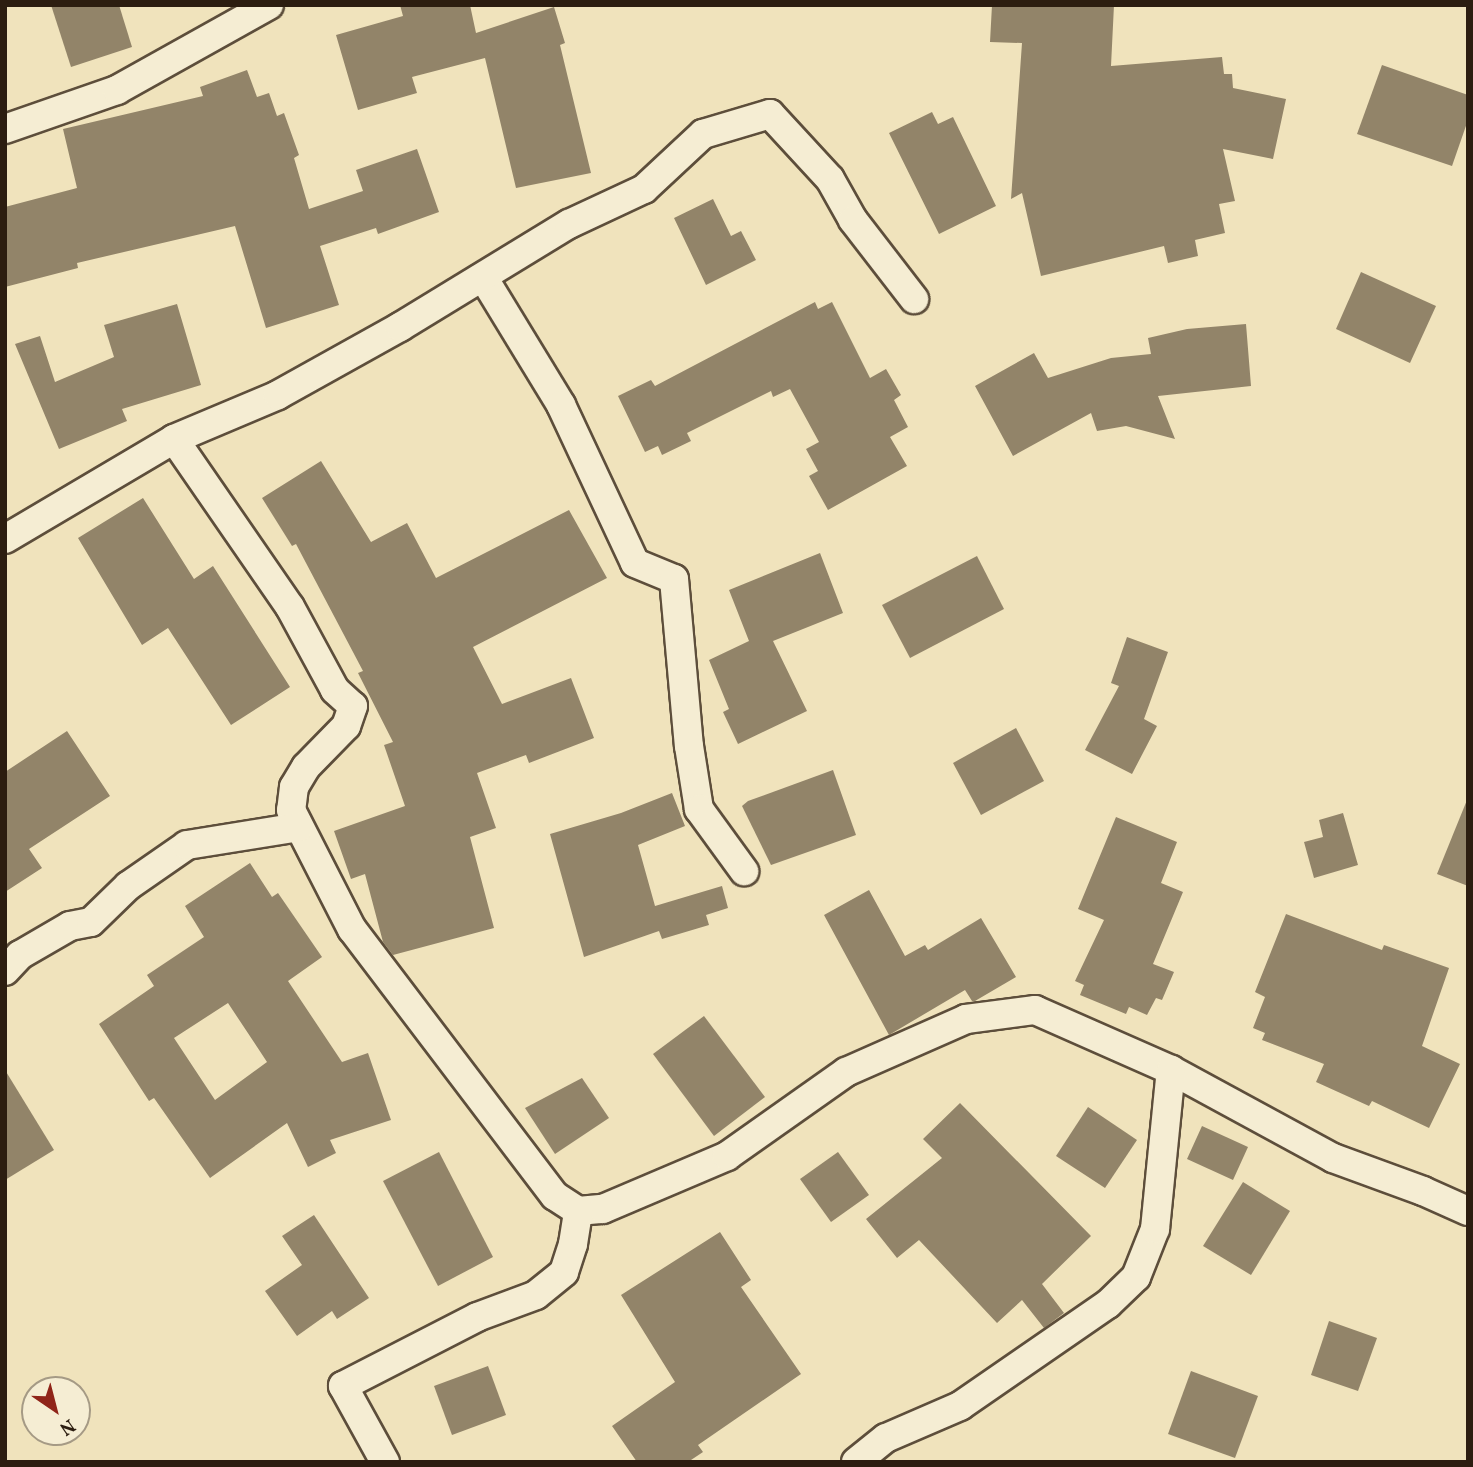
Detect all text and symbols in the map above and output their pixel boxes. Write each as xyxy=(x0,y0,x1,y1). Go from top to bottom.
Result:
north arrow xyxy=(21,1376,91,1446)
text: N xyxy=(54,1412,80,1441)

